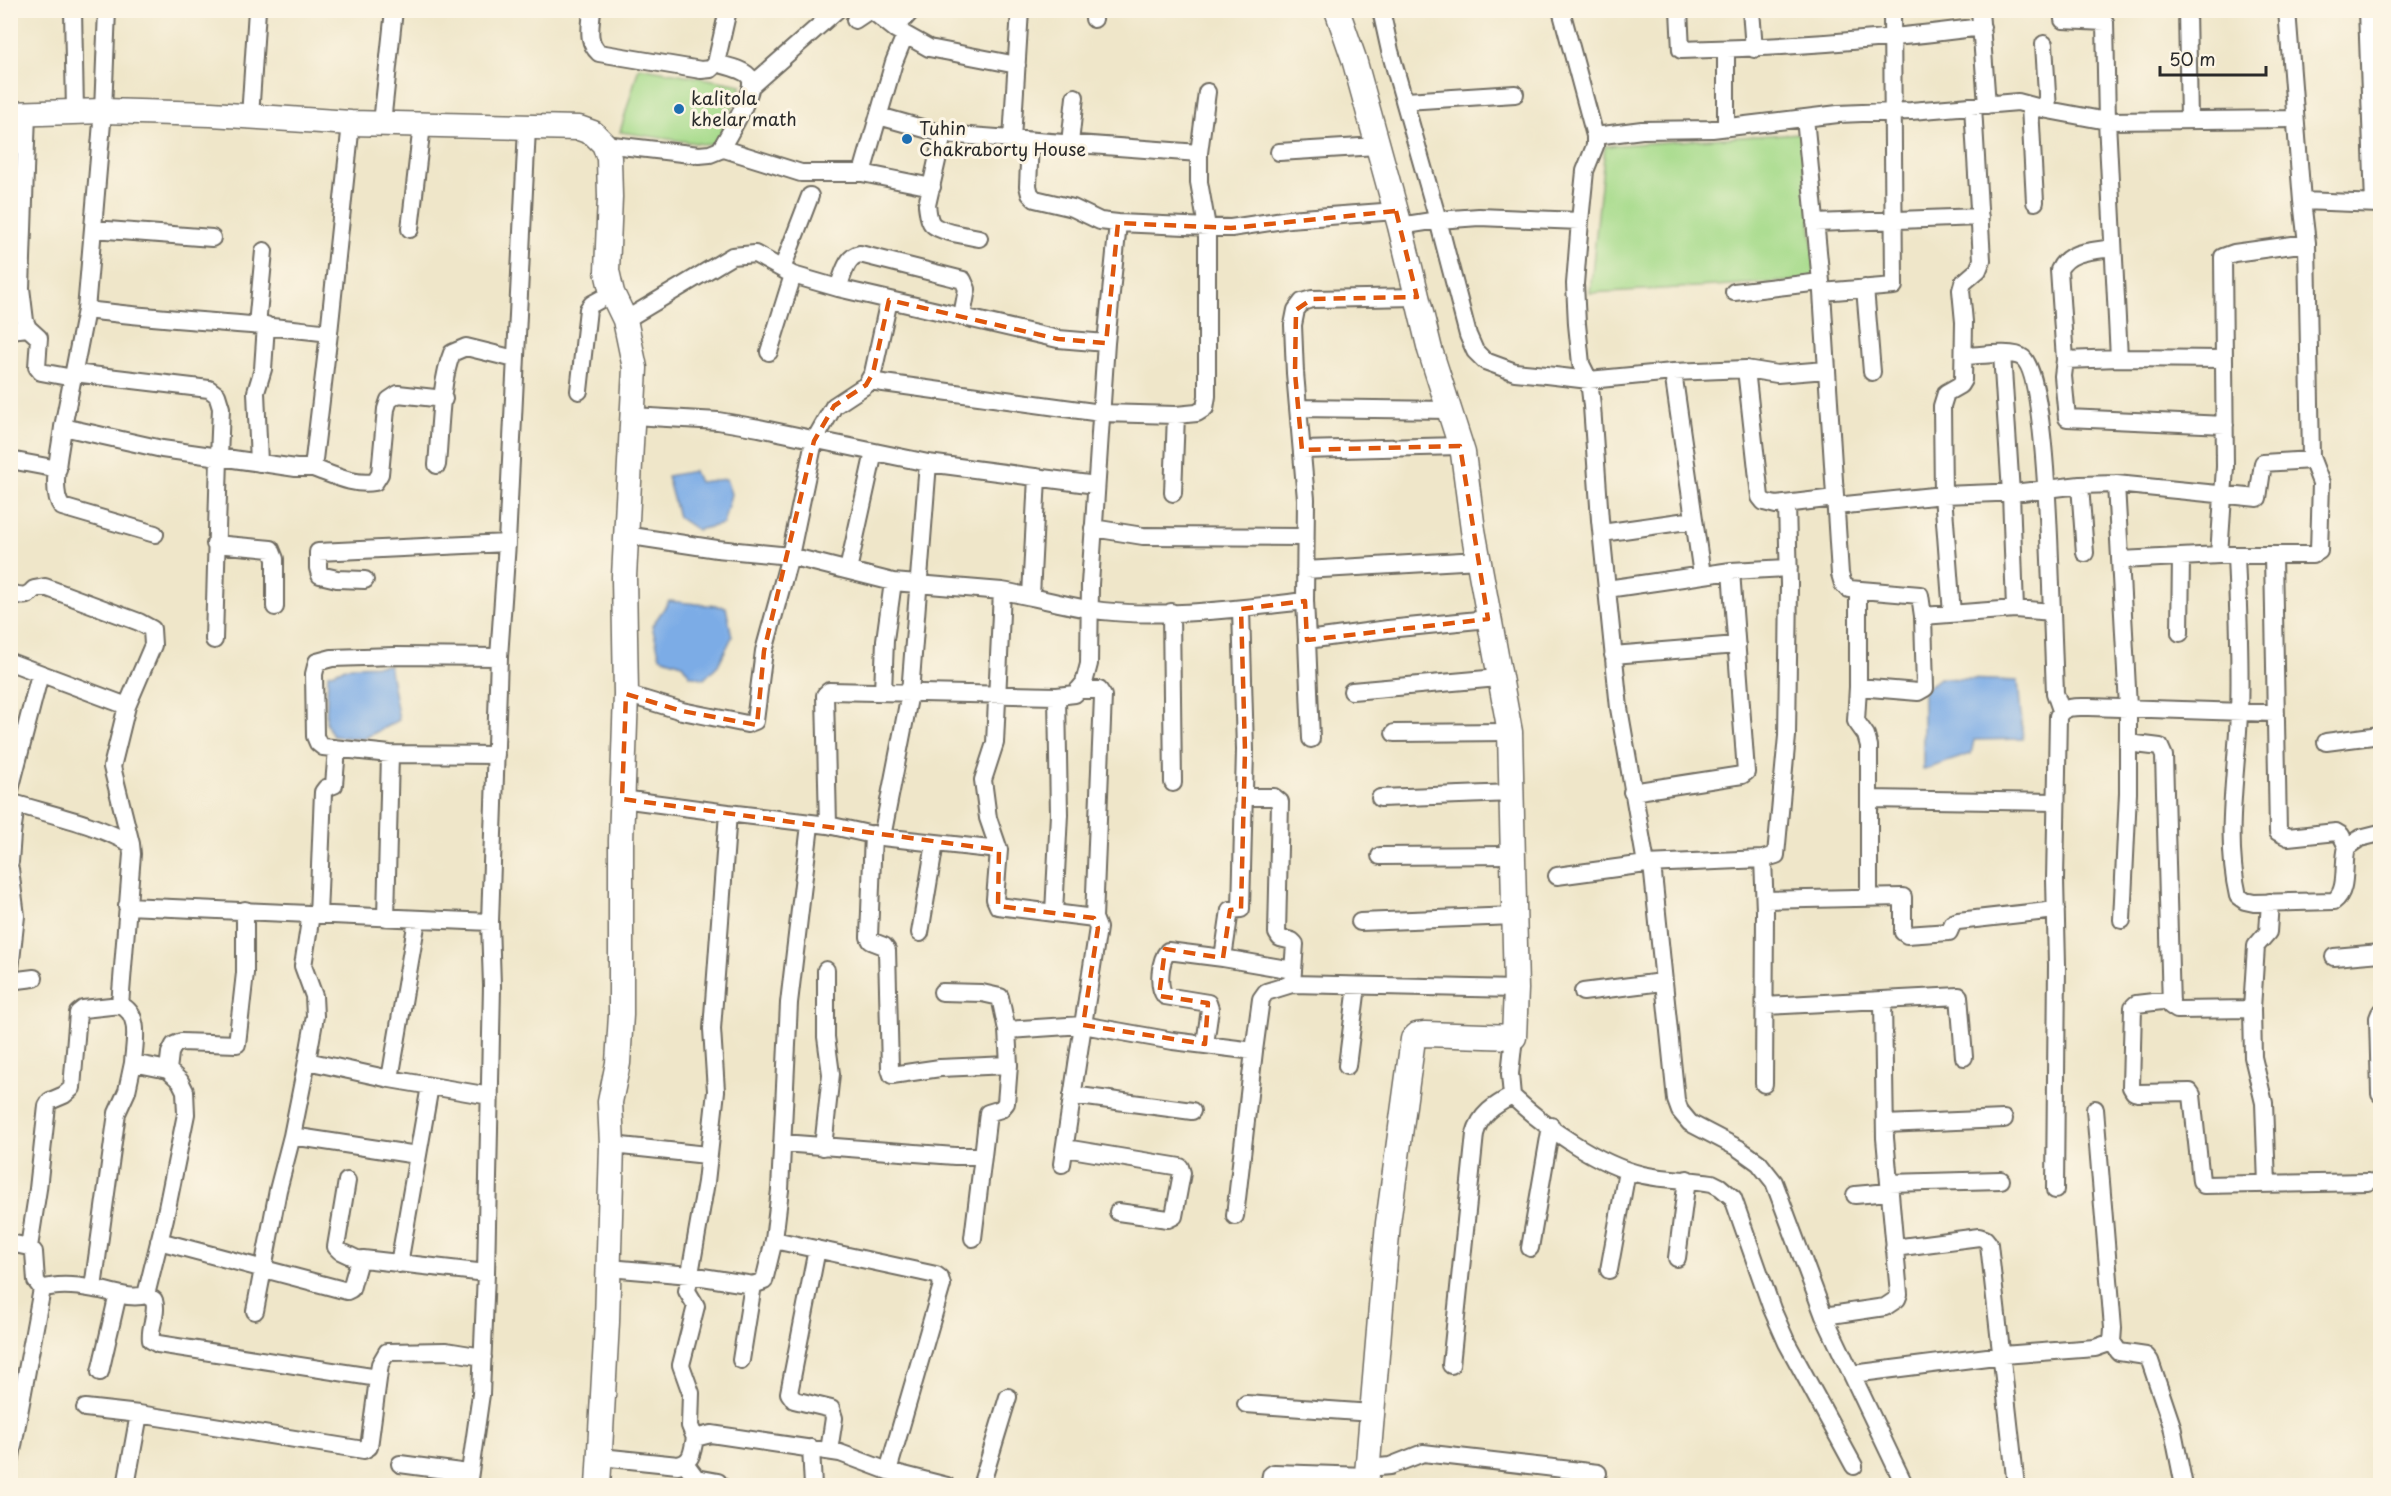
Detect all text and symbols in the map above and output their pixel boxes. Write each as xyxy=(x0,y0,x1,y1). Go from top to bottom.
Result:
scale bar xyxy=(2160,39,2266,77)
text: 50 m xyxy=(2169,45,2216,72)
place label: kalitola khelar math xyxy=(691,84,797,132)
marker: kalitola khelar math xyxy=(672,102,686,116)
place label: Tuhin Chakraborty House xyxy=(919,114,1086,162)
marker: Tuhin Chakraborty House xyxy=(900,132,914,146)

